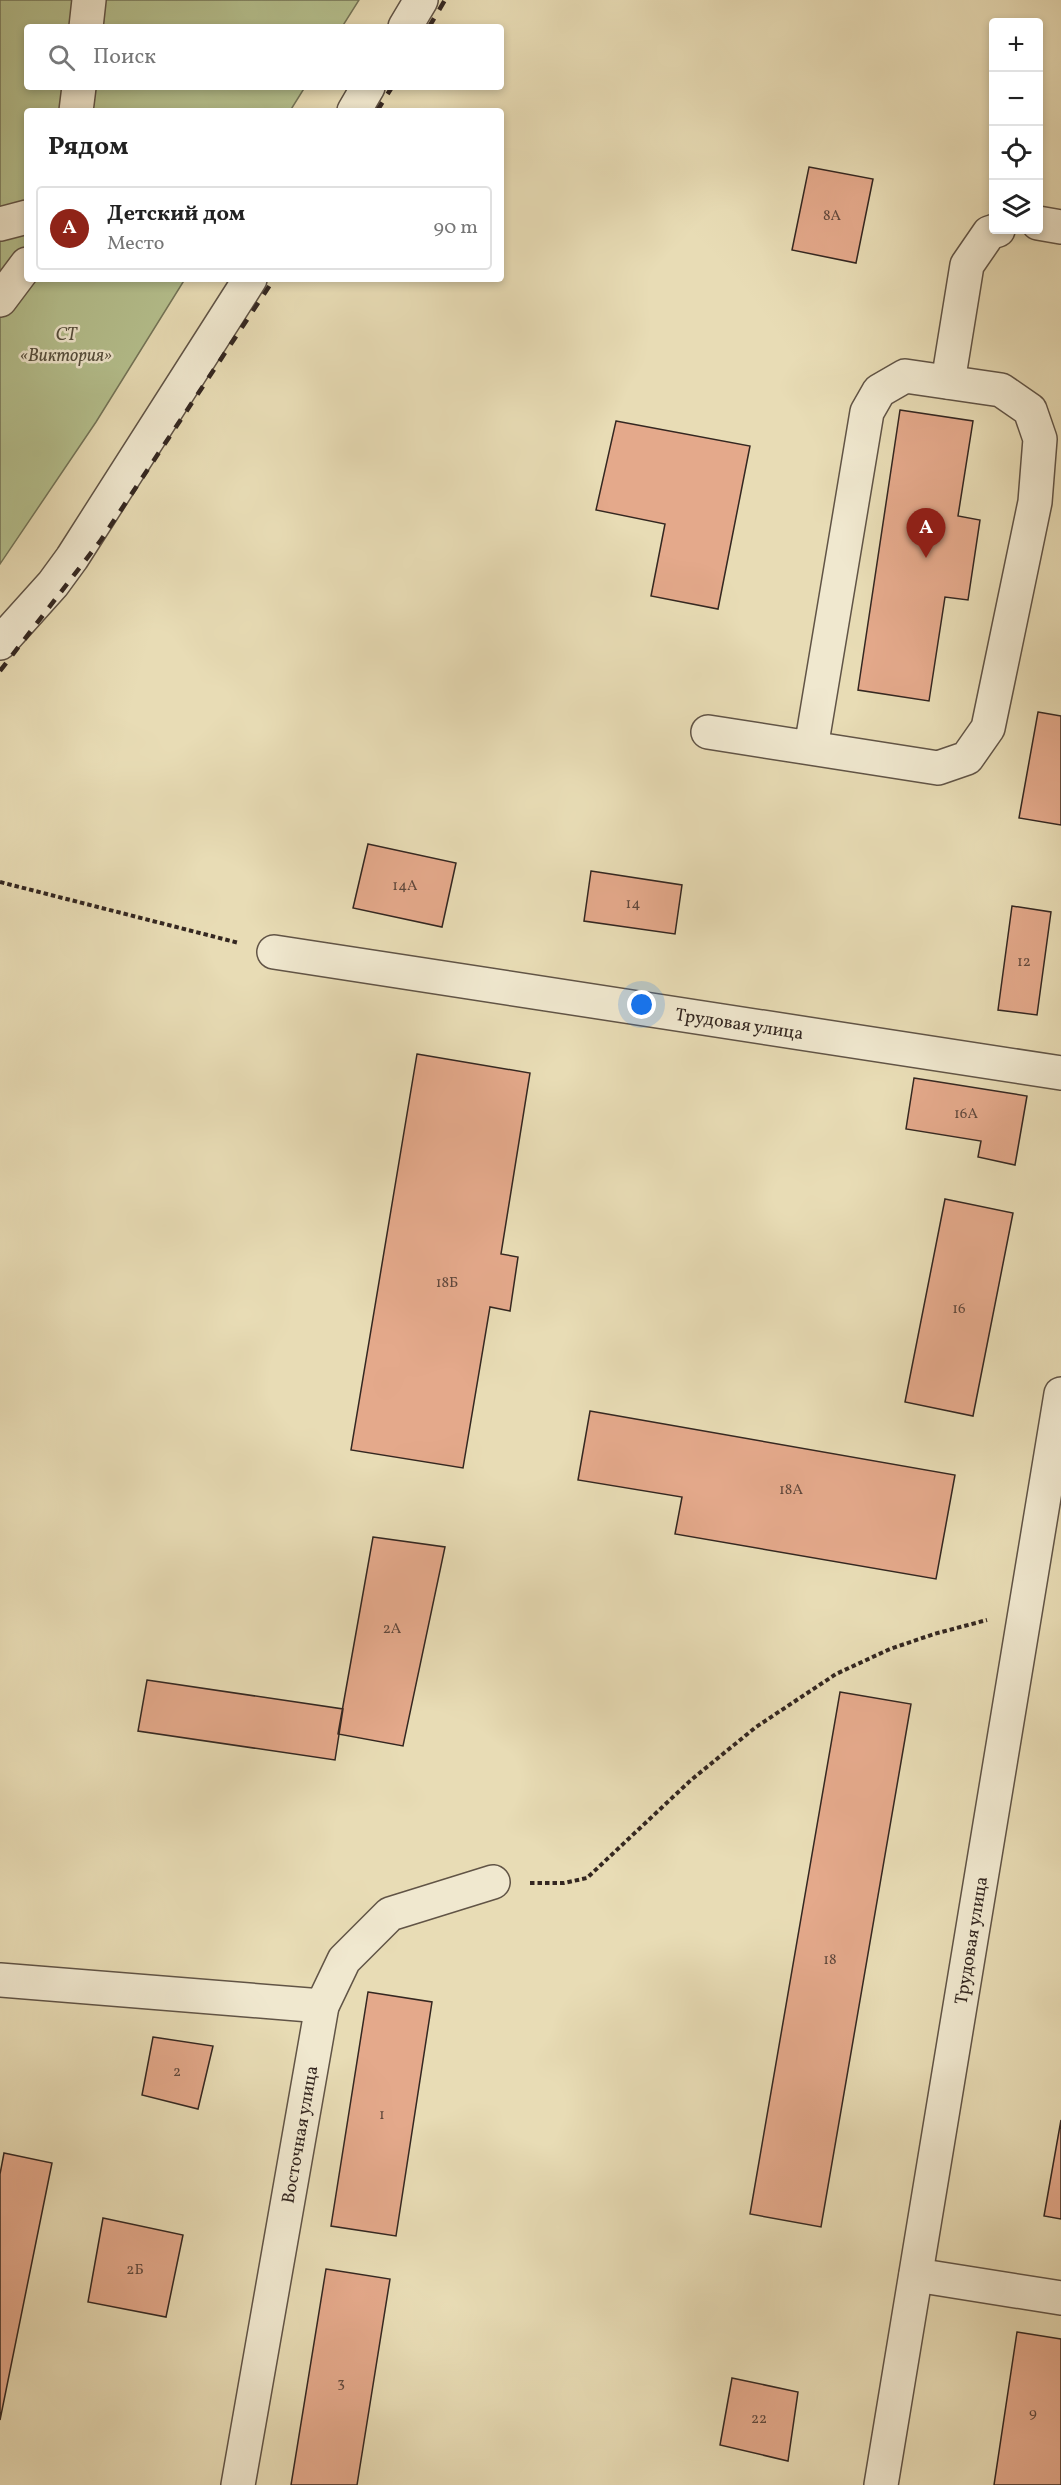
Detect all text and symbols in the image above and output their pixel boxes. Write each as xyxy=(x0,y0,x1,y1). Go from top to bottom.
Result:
map controls xyxy=(989,18,1043,234)
button: + xyxy=(989,18,1043,72)
search box xyxy=(24,24,504,90)
icon: search xyxy=(45,41,78,74)
text: Поиск xyxy=(93,42,156,73)
button: − xyxy=(989,72,1043,126)
button: locate xyxy=(989,126,1043,180)
text: Рядом xyxy=(48,129,128,165)
button: layers xyxy=(989,180,1043,234)
text: Детский дом xyxy=(107,199,245,230)
house number: 8А xyxy=(823,206,842,227)
text: A xyxy=(62,214,77,242)
text: 90 m xyxy=(434,214,478,242)
text: Место xyxy=(107,230,164,258)
park label: СТ «Виктория» xyxy=(20,323,112,369)
pin: A xyxy=(906,508,946,558)
house number: 14А xyxy=(392,876,418,897)
house number: 14 xyxy=(626,894,640,915)
house number: 12 xyxy=(1017,952,1031,973)
your location xyxy=(627,990,656,1019)
street label: Трудовая улица xyxy=(673,1003,805,1047)
house number: 16А xyxy=(954,1104,978,1125)
house number: 18Б xyxy=(436,1273,458,1294)
house number: 16 xyxy=(952,1299,966,1320)
house number: 18А xyxy=(779,1480,803,1501)
house number: 2А xyxy=(383,1619,402,1640)
street label: Трудовая улица xyxy=(949,1875,995,2007)
house number: 18 xyxy=(823,1950,837,1971)
house number: 2 xyxy=(173,2062,181,2083)
street label: Восточная улица xyxy=(277,2064,325,2206)
house number: 1 xyxy=(379,2105,385,2126)
house number: 2Б xyxy=(126,2260,144,2281)
house number: 3 xyxy=(337,2373,345,2394)
house number: 9 xyxy=(1029,2403,1037,2424)
house number: 22 xyxy=(751,2409,767,2430)

